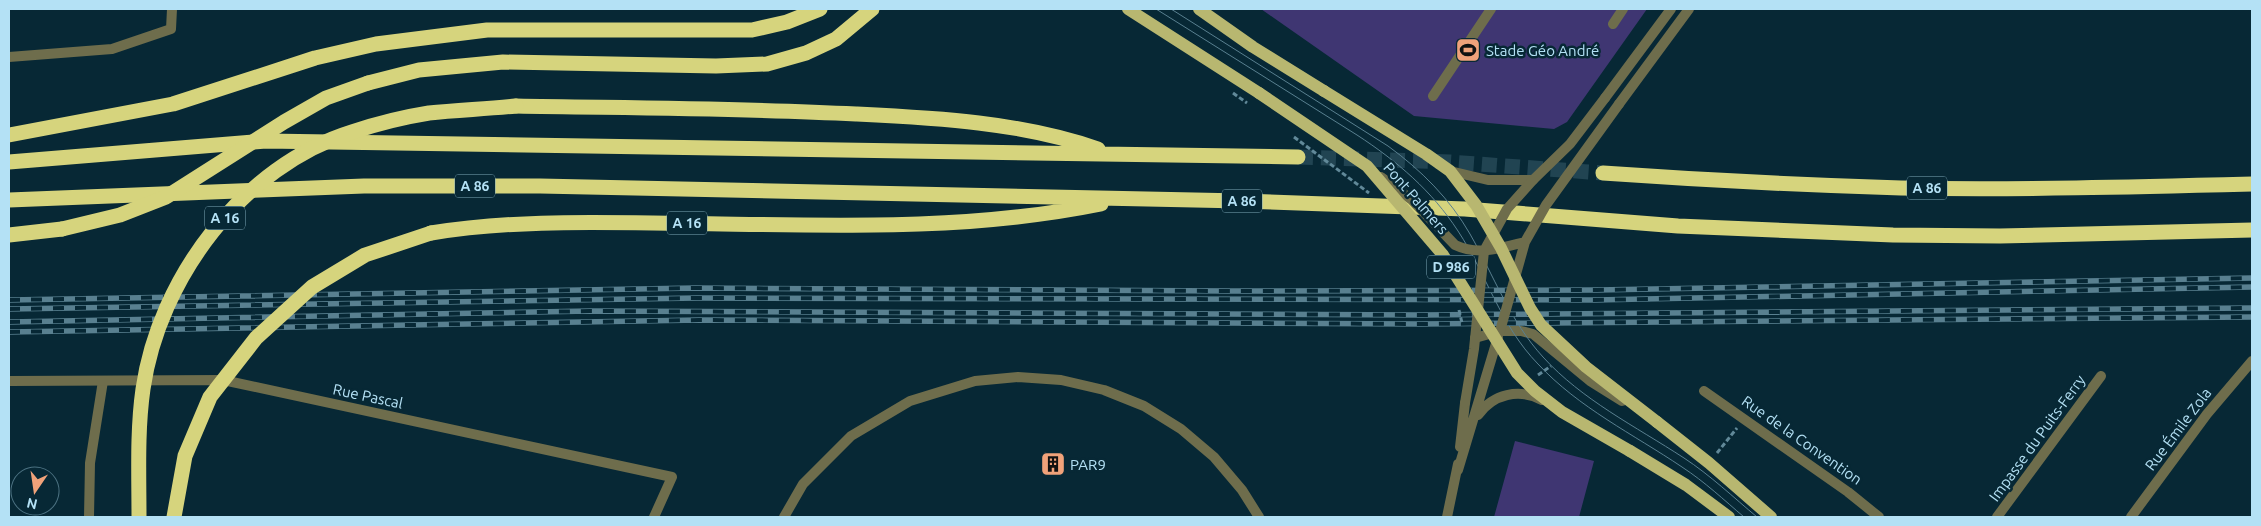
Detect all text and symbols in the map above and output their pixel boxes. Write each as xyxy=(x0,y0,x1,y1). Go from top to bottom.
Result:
sports icon: Stade Géo André xyxy=(1455,37,1481,63)
place label: Stade Géo André xyxy=(1486,42,1599,59)
street label: Pont Palmers xyxy=(1380,159,1452,237)
road number: A 86 xyxy=(455,175,495,198)
road number: A 86 xyxy=(1907,177,1947,200)
road number: A 86 xyxy=(1222,190,1262,212)
road number: A 16 xyxy=(205,207,245,230)
road number: A 16 xyxy=(667,212,707,234)
road number: D 986 xyxy=(1427,256,1475,278)
street label: Impasse du Puits-Ferry xyxy=(1986,372,2088,504)
street label: Rue Pascal xyxy=(331,380,405,412)
street label: Rue Émile Zola xyxy=(2141,384,2215,474)
street label: Rue de la Convention xyxy=(1739,392,1865,488)
building icon: PAR9 xyxy=(1040,451,1066,477)
place label: PAR9 xyxy=(1070,456,1106,473)
north arrow xyxy=(10,466,60,516)
text: N xyxy=(25,495,39,513)

